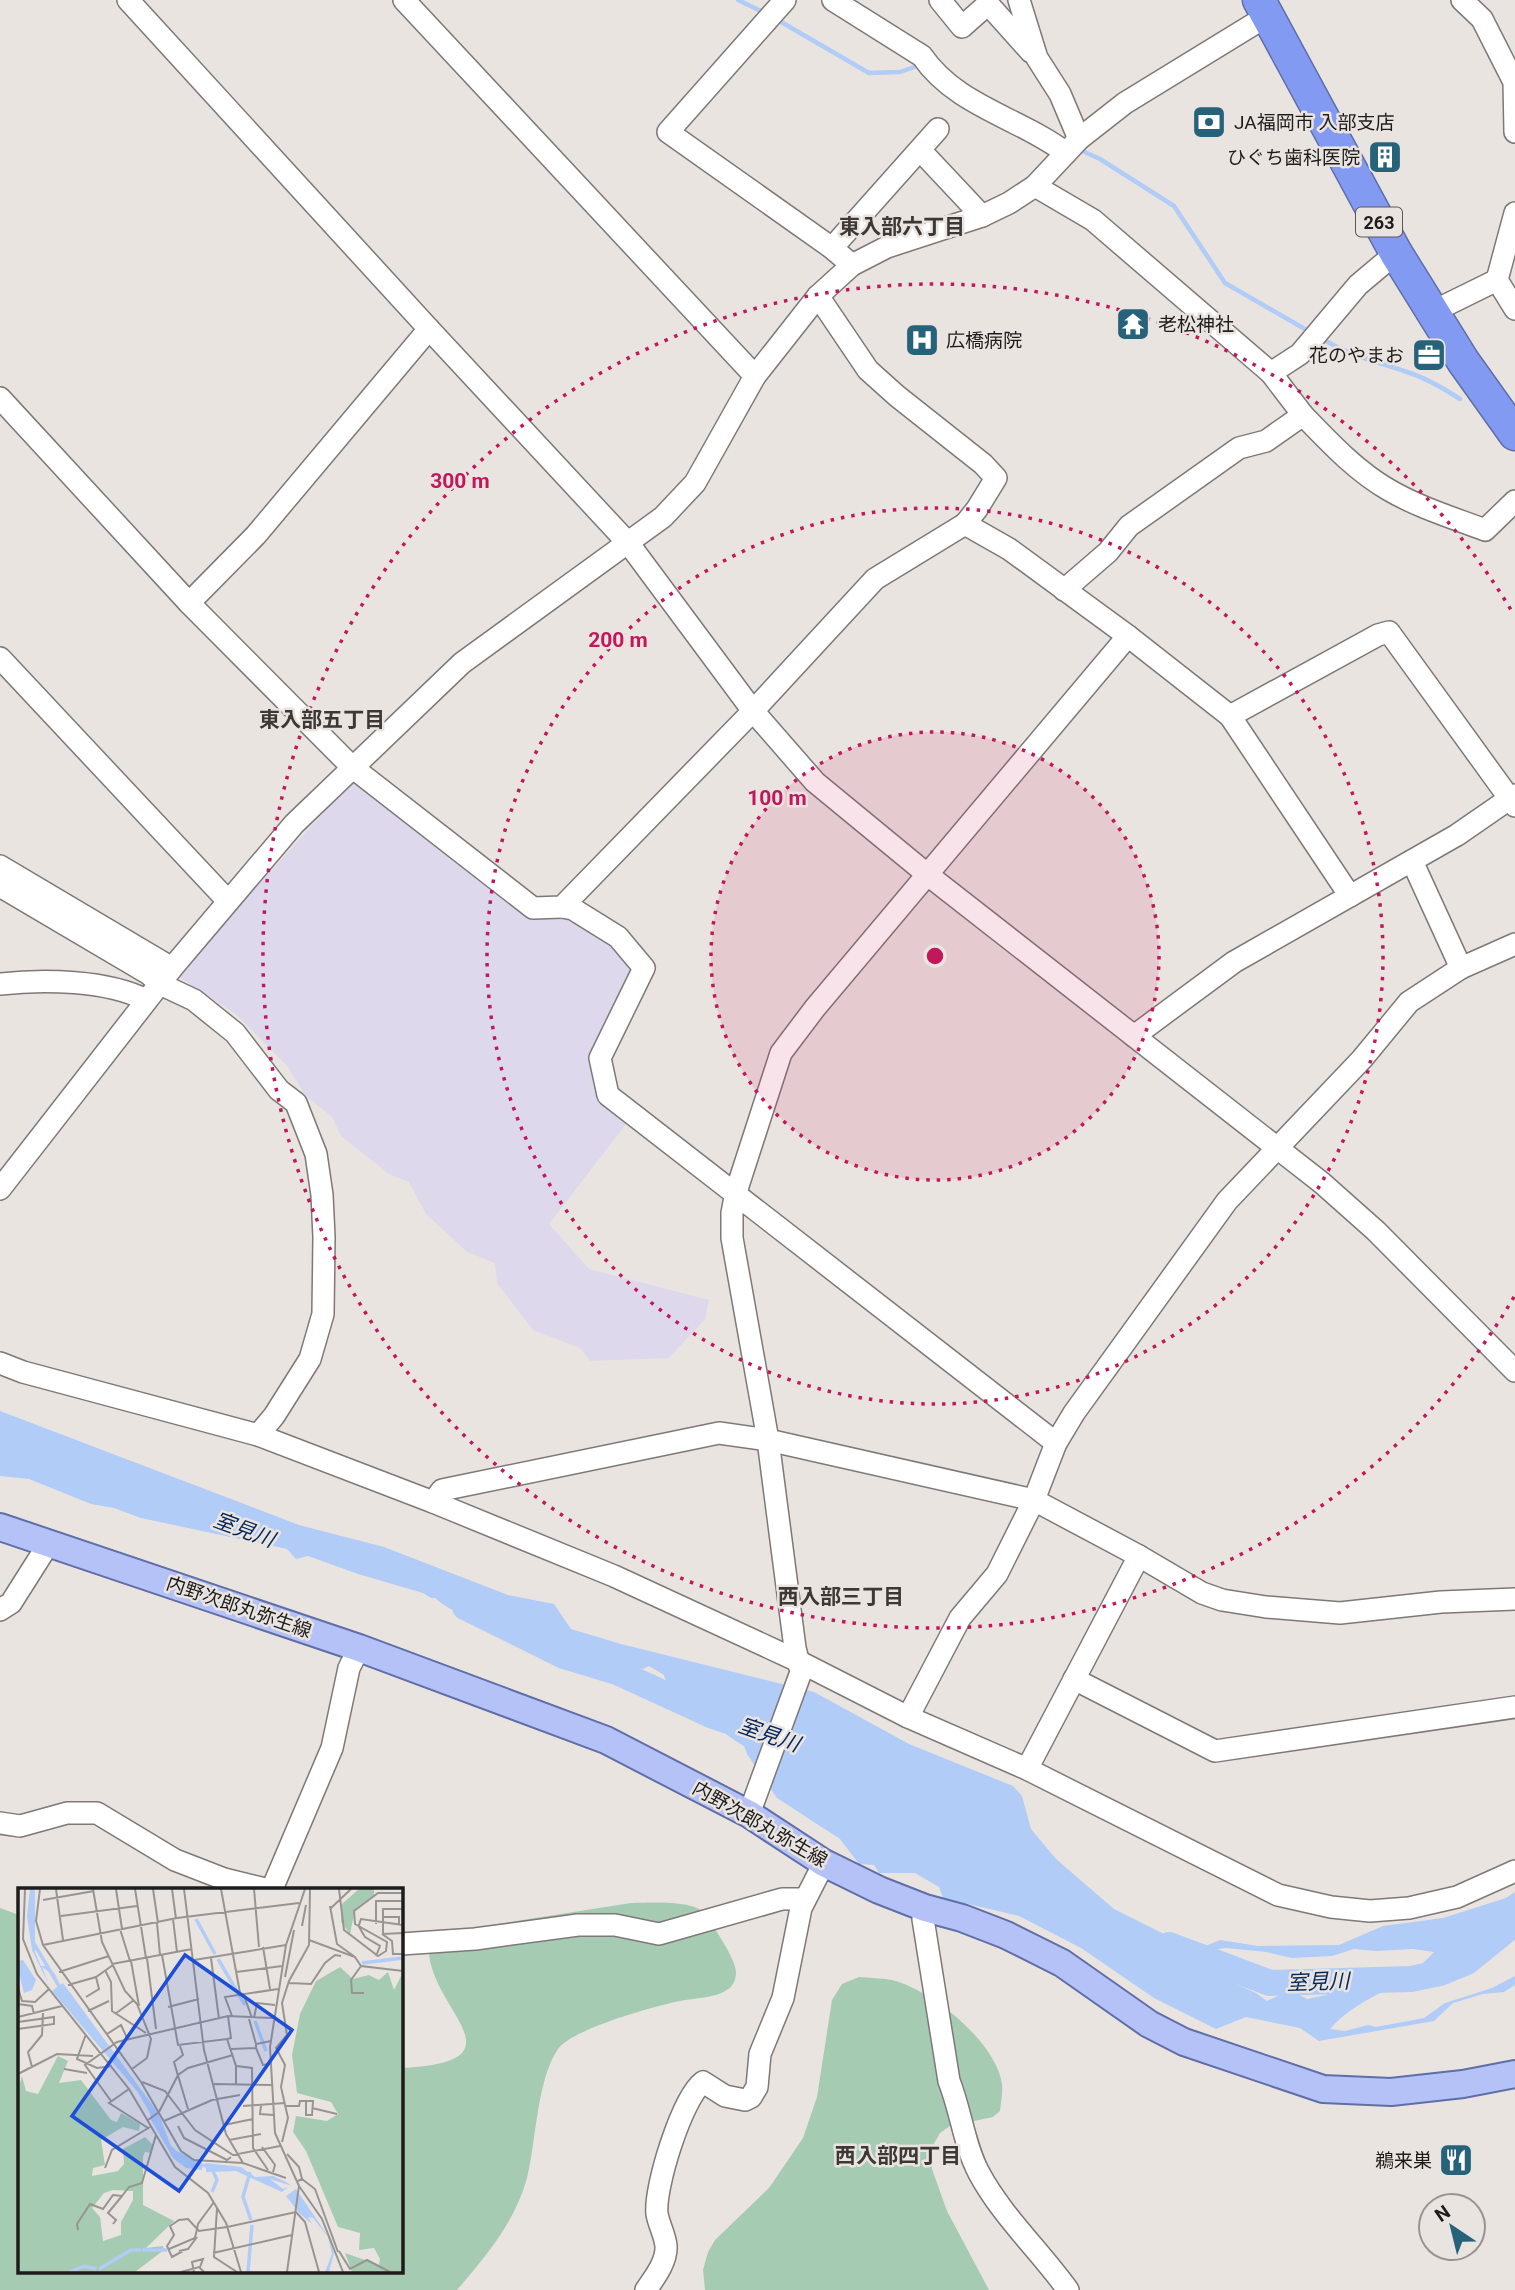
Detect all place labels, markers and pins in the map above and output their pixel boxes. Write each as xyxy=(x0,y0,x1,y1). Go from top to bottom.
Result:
bank icon: JA福岡市 入部支店 xyxy=(1190,103,1228,141)
place label: JA福岡市 入部支店 xyxy=(1234,111,1394,134)
building icon: ひぐち歯科医院 xyxy=(1366,138,1404,176)
place label: ひぐち歯科医院 xyxy=(1227,146,1360,169)
temple icon: 老松神社 xyxy=(1114,305,1152,343)
place label: 老松神社 xyxy=(1158,313,1234,336)
hospital icon: 広橋病院 xyxy=(903,321,941,359)
place label: 広橋病院 xyxy=(946,329,1022,352)
office icon: 花のやまお xyxy=(1410,336,1448,374)
place label: 花のやまお xyxy=(1309,344,1404,367)
centre of rings xyxy=(923,944,947,968)
restaurant icon: 鵜来巣 xyxy=(1437,2141,1475,2179)
place label: 鵜来巣 xyxy=(1375,2149,1432,2172)

